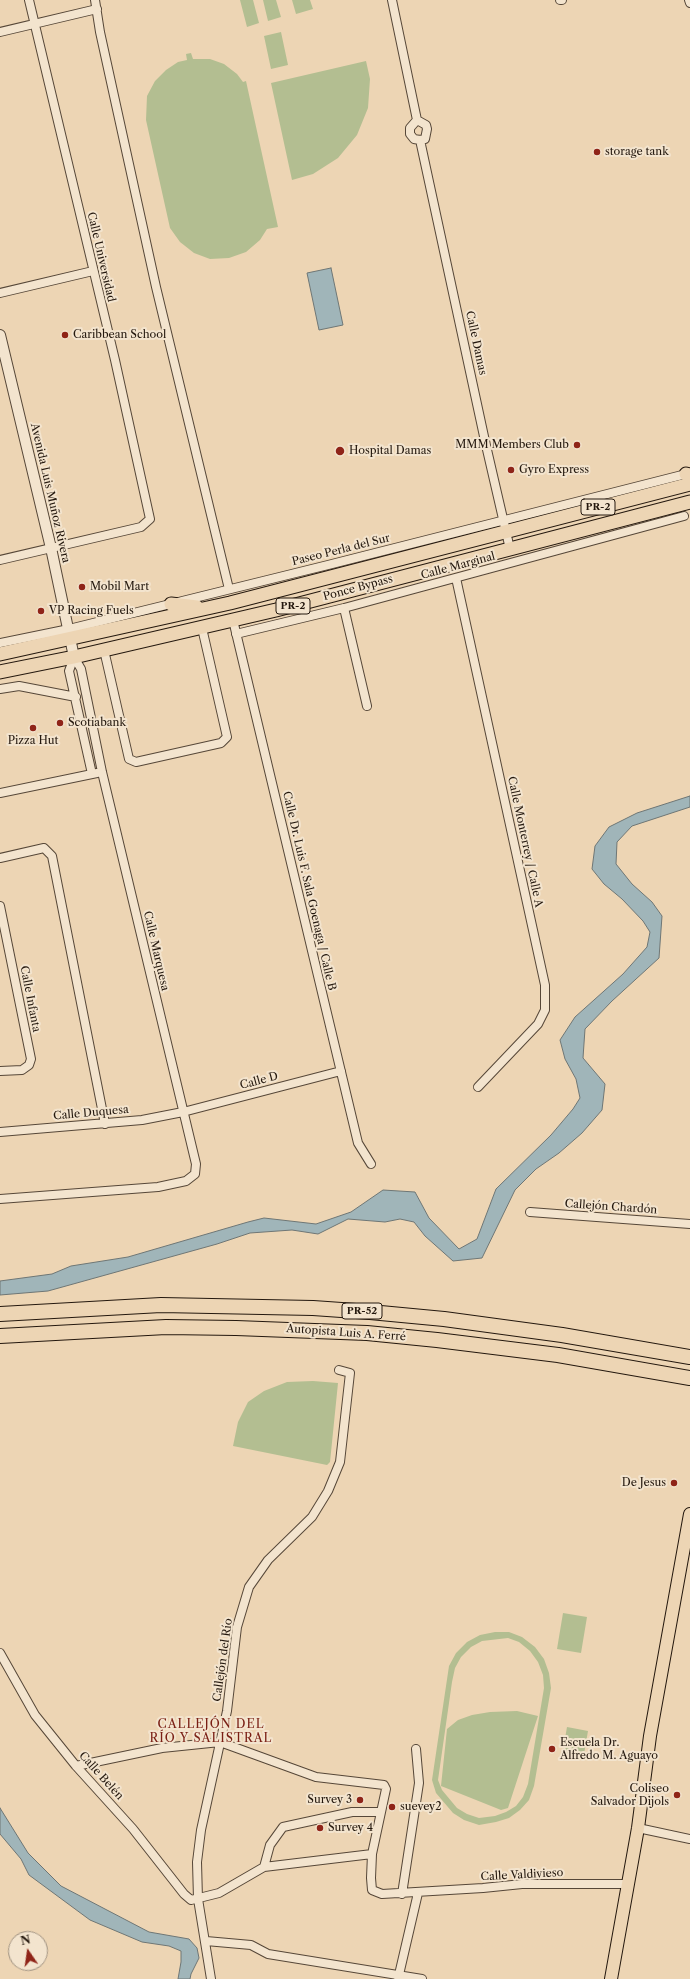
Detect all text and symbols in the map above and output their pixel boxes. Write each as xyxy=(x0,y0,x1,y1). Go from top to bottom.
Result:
place label: storage tank xyxy=(605,145,669,159)
marker: storage tank xyxy=(592,147,602,157)
street label: Calle Universidad xyxy=(84,211,118,303)
street label: Calle Damas xyxy=(463,310,489,376)
place label: Caribbean School xyxy=(73,328,166,342)
marker: Caribbean School xyxy=(60,330,70,340)
street label: Avenida Luis Muñoz Rivera xyxy=(27,422,73,564)
place label: MMM Members Club xyxy=(455,438,569,452)
marker: MMM Members Club xyxy=(572,440,582,450)
place label: Hospital Damas xyxy=(349,444,431,458)
marker: Hospital Damas xyxy=(334,445,346,457)
place label: Gyro Express xyxy=(519,463,589,477)
marker: Gyro Express xyxy=(506,465,516,475)
road number: PR-2 xyxy=(581,499,615,515)
street label: Paseo Perla del Sur xyxy=(291,531,391,569)
street label: Calle Marginal xyxy=(419,550,497,582)
street label: Ponce Bypass xyxy=(322,572,394,604)
place label: Mobil Mart xyxy=(90,580,149,594)
marker: Mobil Mart xyxy=(77,582,87,592)
road number: PR-2 xyxy=(276,598,310,614)
place label: VP Racing Fuels xyxy=(49,604,134,618)
marker: VP Racing Fuels xyxy=(36,606,46,616)
place label: Scotiabank xyxy=(68,716,126,730)
marker: Scotiabank xyxy=(55,718,65,728)
marker: Pizza Hut xyxy=(28,723,38,733)
place label: Pizza Hut xyxy=(8,734,58,748)
street label: Calle Monterrey / Calle A xyxy=(505,775,545,909)
street label: Calle Dr. Luis F. Sala Goenaga / Calle B xyxy=(280,790,338,992)
street label: Calle Marquesa xyxy=(140,910,172,992)
street label: Calle Infanta xyxy=(17,965,43,1033)
street label: Calle D xyxy=(239,1070,279,1092)
street label: Calle Duquesa xyxy=(53,1103,129,1123)
street label: Callejón Chardón xyxy=(564,1197,658,1217)
road number: PR-52 xyxy=(342,1303,382,1319)
street label: Autopista Luis A. Ferré xyxy=(286,1322,406,1344)
place label: De Jesus xyxy=(622,1476,666,1490)
marker: De Jesus xyxy=(669,1478,679,1488)
street label: Callejón del Río xyxy=(211,1618,235,1702)
district label: CALLEJÓN DEL RÍO Y SALISTRAL xyxy=(150,1718,272,1746)
place label: Escuela Dr. Alfredo M. Aguayo xyxy=(560,1736,658,1762)
marker: Escuela Dr. Alfredo M. Aguayo xyxy=(547,1744,557,1754)
street label: Calle Belén xyxy=(76,1749,126,1803)
place label: Coliseo Salvador Dijols xyxy=(591,1782,669,1808)
marker: Coliseo Salvador Dijols xyxy=(672,1790,682,1800)
place label: Survey 3 xyxy=(307,1793,352,1807)
marker: Survey 3 xyxy=(355,1795,365,1805)
place label: suevey2 xyxy=(400,1800,442,1814)
marker: suevey2 xyxy=(387,1802,397,1812)
place label: Survey 4 xyxy=(328,1821,373,1835)
marker: Survey 4 xyxy=(315,1823,325,1833)
street label: Calle Valdivieso xyxy=(480,1866,564,1884)
north arrow xyxy=(8,1931,48,1971)
text: N xyxy=(19,1932,32,1948)

